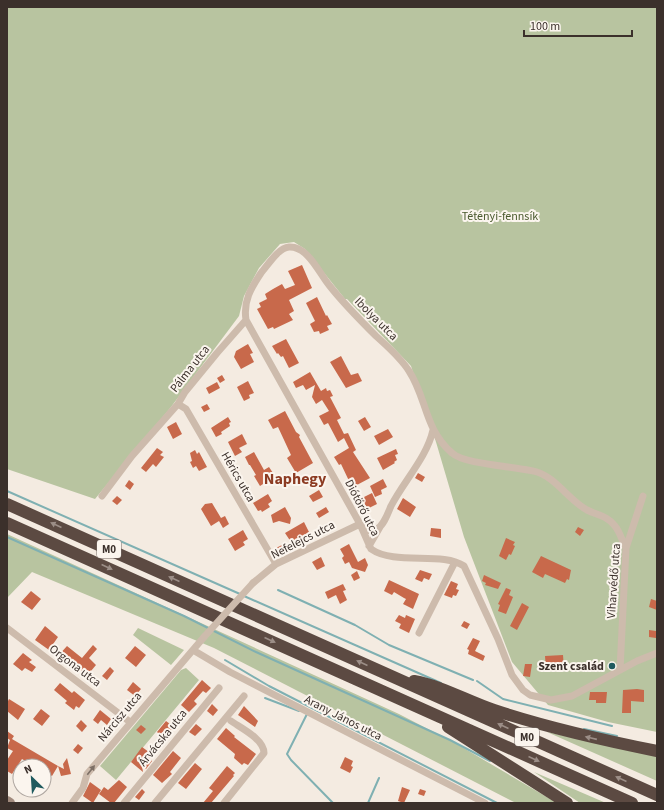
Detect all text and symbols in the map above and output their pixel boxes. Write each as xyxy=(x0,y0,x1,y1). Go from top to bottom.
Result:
scale bar xyxy=(524,12,632,38)
text: 100 m xyxy=(530,18,560,35)
park label: Tétényi-fennsík xyxy=(462,208,538,225)
street label: Ibolya utca xyxy=(351,294,401,344)
street label: Pálma utca xyxy=(166,342,214,396)
street label: Hérics utca xyxy=(217,449,259,505)
district label: Naphegy xyxy=(264,468,327,490)
street label: Diótörő utca xyxy=(340,477,384,539)
street label: Nefelejcs utca xyxy=(268,517,338,563)
one-way arrow xyxy=(49,522,61,528)
road number: M0 xyxy=(97,540,121,558)
street label: Viharvédő utca xyxy=(603,543,625,619)
one-way arrow xyxy=(101,564,113,571)
one-way arrow xyxy=(168,575,180,581)
one-way arrow xyxy=(264,638,276,644)
street label: Orgona utca xyxy=(45,641,105,691)
place label: Szent család xyxy=(538,658,604,675)
one-way arrow xyxy=(355,659,367,665)
marker: Szent család xyxy=(607,661,617,671)
street label: Nárcisz utca xyxy=(94,688,146,746)
street label: Arany János utca xyxy=(301,691,385,745)
street label: Árvácska utca xyxy=(135,706,191,770)
one-way arrow xyxy=(497,723,508,729)
road number: M0 xyxy=(515,728,539,746)
one-way arrow xyxy=(585,734,598,740)
one-way arrow xyxy=(529,756,540,762)
north arrow xyxy=(12,758,52,798)
text: N xyxy=(21,761,34,778)
one-way arrow xyxy=(86,764,95,775)
one-way arrow xyxy=(616,776,627,782)

